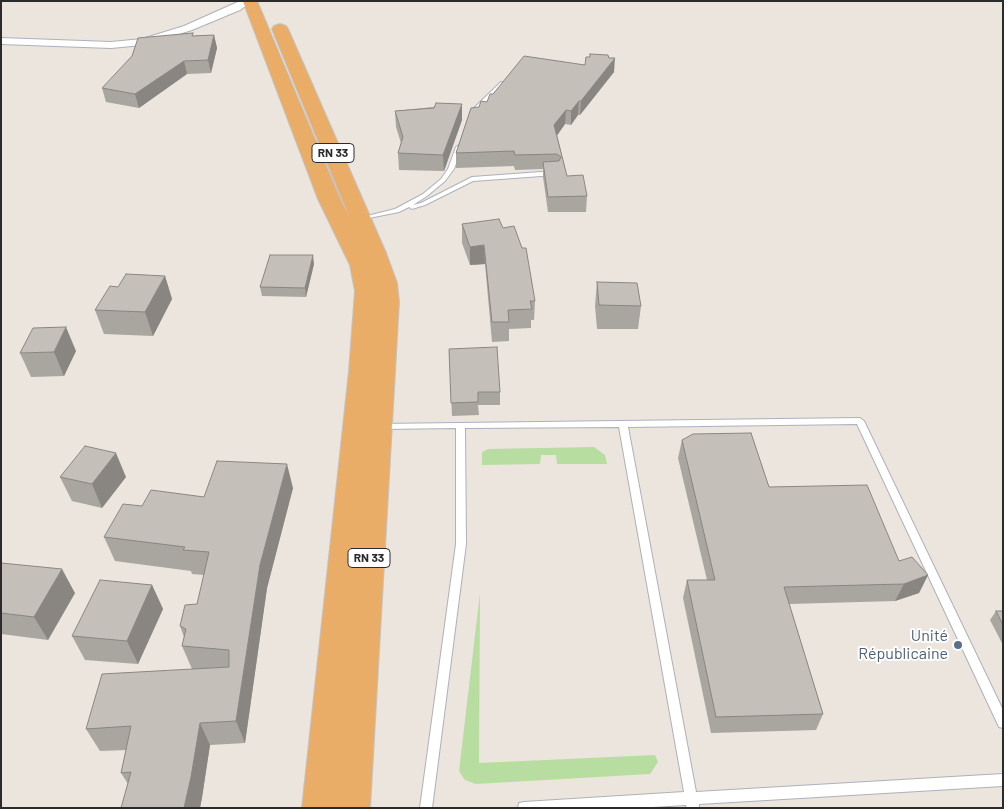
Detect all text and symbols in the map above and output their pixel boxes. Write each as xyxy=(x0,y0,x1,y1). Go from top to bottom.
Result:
road number: RN 33 xyxy=(312,144,354,162)
road number: RN 33 xyxy=(348,548,390,568)
place label: Unité Républicaine xyxy=(858,626,948,664)
marker: Unité Républicaine xyxy=(952,639,964,651)

